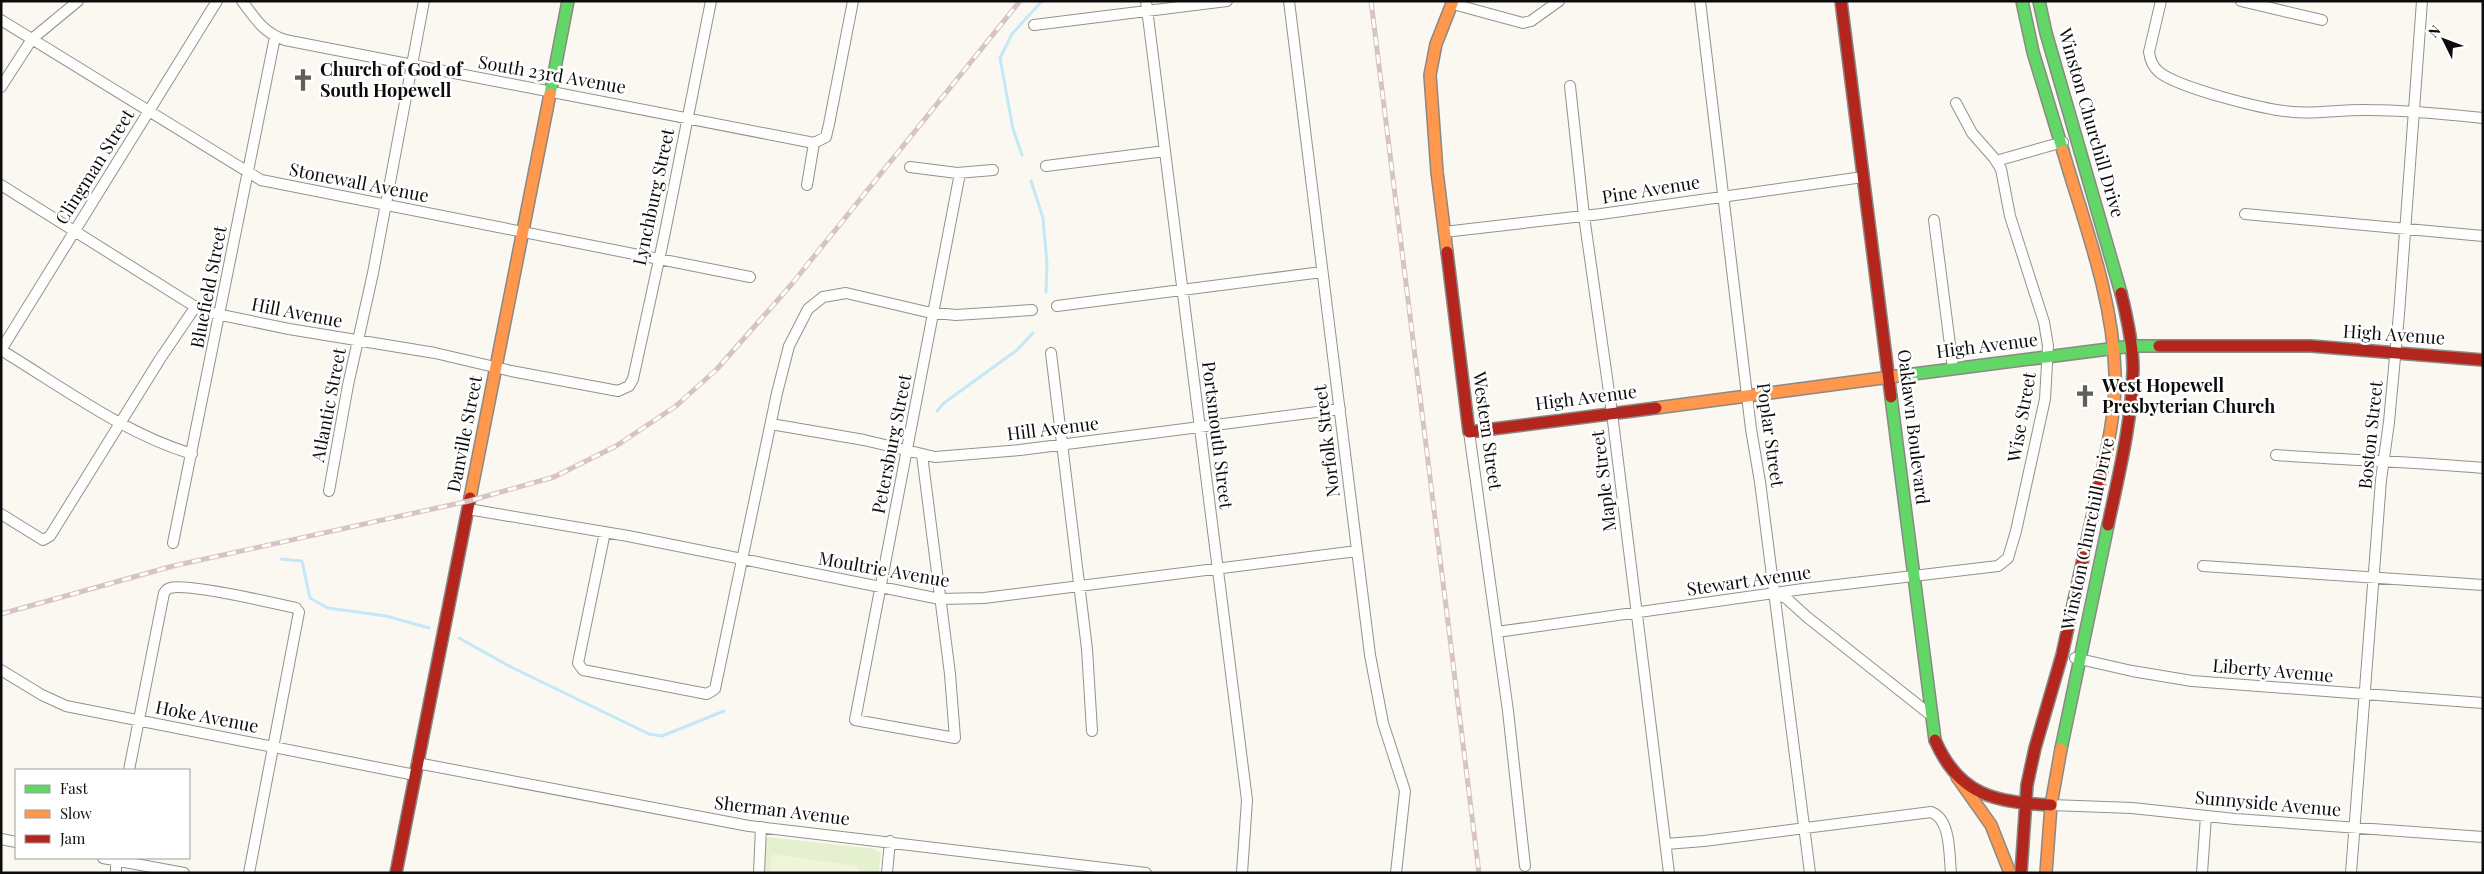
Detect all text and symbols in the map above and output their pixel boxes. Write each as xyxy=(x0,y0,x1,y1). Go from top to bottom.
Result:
north arrow xyxy=(2419,15,2469,65)
text: N xyxy=(2424,21,2444,41)
street label: Winston Churchill Drive xyxy=(2053,24,2130,220)
street label: South 23rd Avenue xyxy=(476,49,628,99)
place label: Church of God of South Hopewell xyxy=(320,57,464,102)
church icon: Church of God of South Hopewell xyxy=(290,67,316,93)
street label: Clingman Street xyxy=(49,104,139,229)
street label: Lynchburg Street xyxy=(627,125,679,268)
street label: Stonewall Avenue xyxy=(287,157,431,207)
street label: Pine Avenue xyxy=(1600,169,1702,209)
street label: Bluefield Street xyxy=(184,223,232,350)
street label: Hill Avenue xyxy=(250,291,345,333)
street label: High Avenue xyxy=(2342,318,2446,350)
street label: High Avenue xyxy=(1935,327,2039,363)
street label: Atlantic Street xyxy=(305,345,351,465)
street label: Oaklawn Boulevard xyxy=(1893,348,1935,506)
street label: Portsmouth Street xyxy=(1197,360,1239,511)
street label: Western Street xyxy=(1468,369,1508,492)
street label: Wise Street xyxy=(2001,369,2041,465)
street label: Petersburg Street xyxy=(866,371,916,516)
street label: Danville Street xyxy=(441,373,487,494)
place label: West Hopewell Presbyterian Church xyxy=(2101,373,2275,418)
street label: High Avenue xyxy=(1534,379,1638,415)
street label: Boston Street xyxy=(2352,379,2388,490)
street label: Poplar Street xyxy=(1752,381,1790,489)
street label: Norfolk Street xyxy=(1307,383,1345,499)
church icon: West Hopewell Presbyterian Church xyxy=(2072,383,2098,409)
street label: Hill Avenue xyxy=(1006,410,1100,446)
street label: Maple Street xyxy=(1585,428,1621,533)
street label: Winston Churchill Drive xyxy=(2055,435,2119,633)
street label: Moultrie Avenue xyxy=(817,546,952,592)
street label: Stewart Avenue xyxy=(1685,559,1813,601)
street label: Liberty Avenue xyxy=(2212,653,2335,687)
street label: Hoke Avenue xyxy=(153,694,261,738)
legend xyxy=(15,769,190,859)
text: Fast xyxy=(60,778,89,798)
street label: Sunnyside Avenue xyxy=(2194,785,2342,821)
street label: Sherman Avenue xyxy=(713,790,851,830)
text: Slow xyxy=(60,803,92,823)
text: Jam xyxy=(59,828,86,848)

